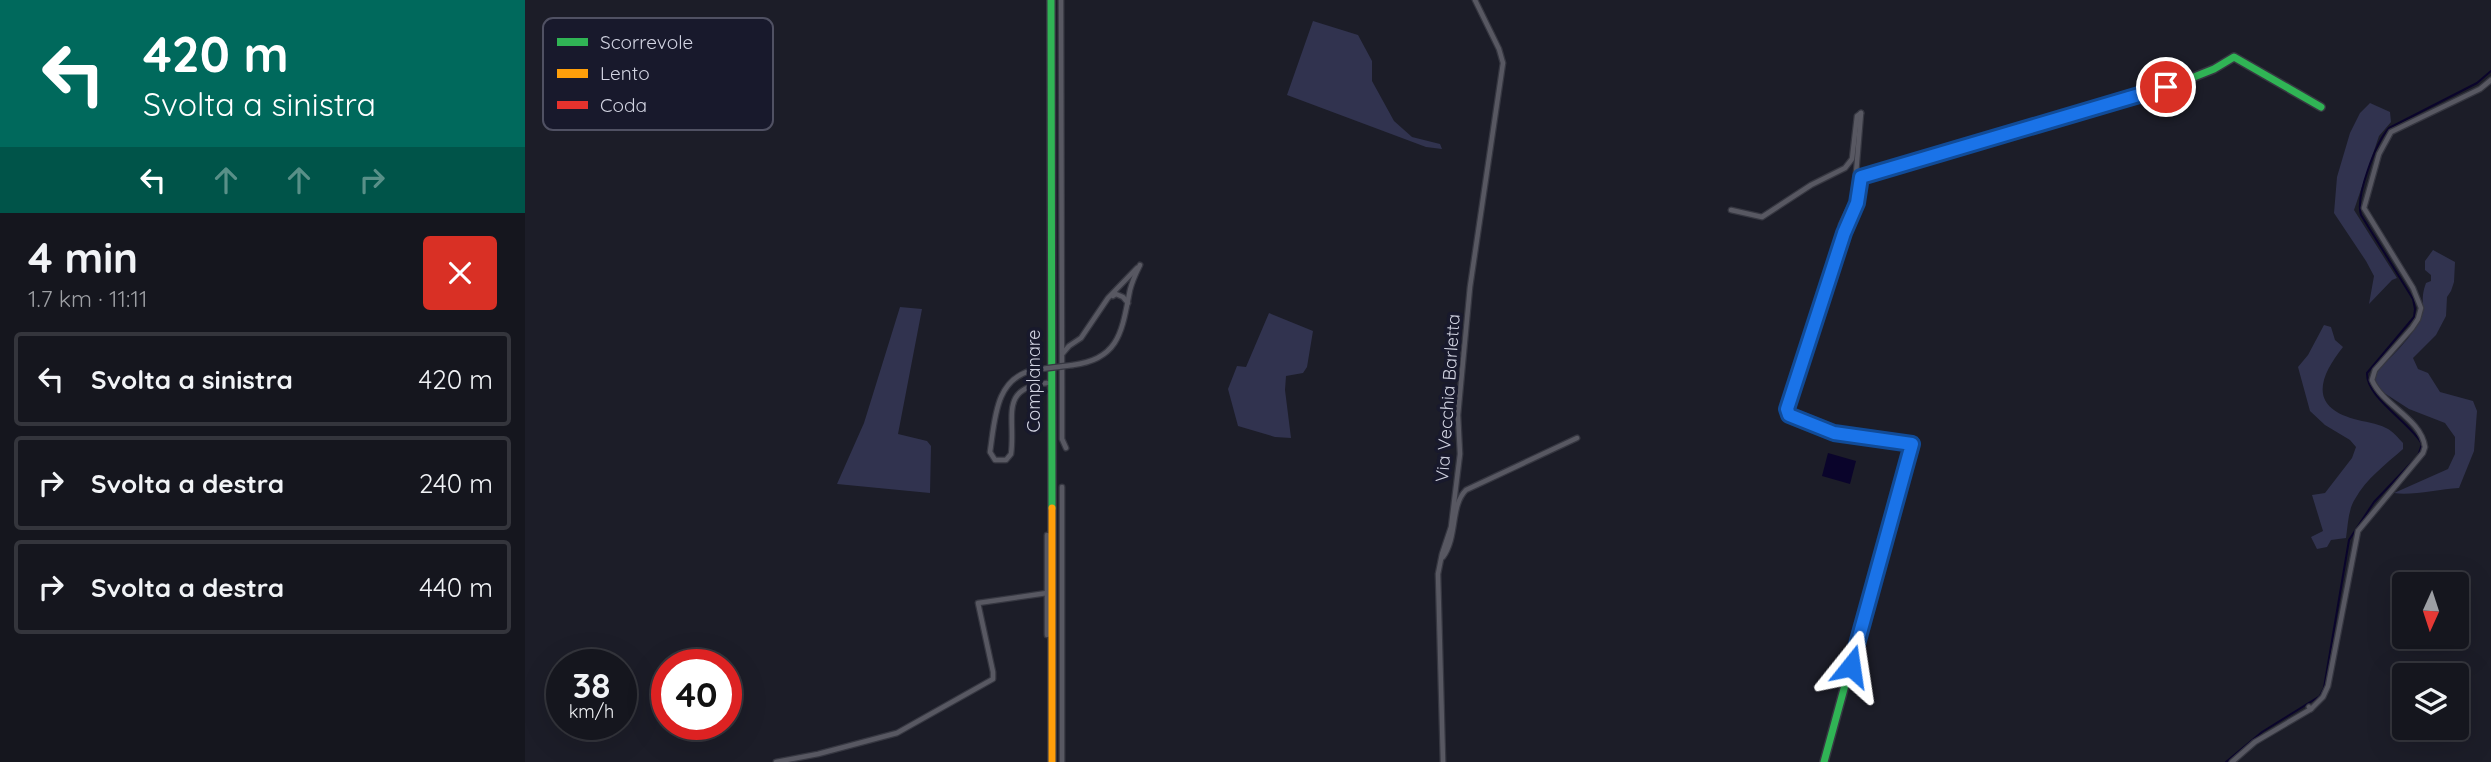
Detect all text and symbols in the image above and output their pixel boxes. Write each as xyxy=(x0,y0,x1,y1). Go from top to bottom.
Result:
legend xyxy=(543,18,773,130)
text: 420 m xyxy=(143,23,289,84)
icon: left xyxy=(28,28,119,119)
text: Scorrevole xyxy=(600,30,693,54)
pin xyxy=(2136,57,2196,117)
text: Lento xyxy=(600,61,650,85)
icon: arrive xyxy=(2147,68,2185,106)
text: Svolta a sinistra xyxy=(143,84,376,124)
text: Coda xyxy=(600,93,647,117)
icon: left xyxy=(134,161,172,199)
icon: ahead xyxy=(207,161,245,199)
icon: ahead xyxy=(280,161,318,199)
icon: right xyxy=(353,161,391,199)
text: 4 min xyxy=(28,231,138,284)
button: close xyxy=(423,236,497,310)
text: 1.7 km · 11:11 xyxy=(28,284,147,313)
street label: Via Vecchia Barletta xyxy=(1430,313,1465,483)
street label: Complanare xyxy=(1022,329,1045,433)
icon: left xyxy=(32,360,70,398)
text: Svolta a sinistra xyxy=(91,363,293,396)
text: 420 m xyxy=(419,363,493,396)
icon: right xyxy=(32,464,70,502)
text: Svolta a destra xyxy=(91,467,284,500)
text: 240 m xyxy=(419,467,493,500)
icon: right xyxy=(32,568,70,606)
text: Svolta a destra xyxy=(91,571,284,604)
text: 440 m xyxy=(419,571,493,604)
north arrow xyxy=(2392,572,2469,649)
map controls xyxy=(2392,572,2469,740)
position arrow xyxy=(1814,629,1888,703)
speed limit sign: 40 xyxy=(651,649,742,740)
text: 38 xyxy=(573,663,610,707)
button: layers xyxy=(2392,663,2469,740)
text: km/h xyxy=(569,700,614,723)

